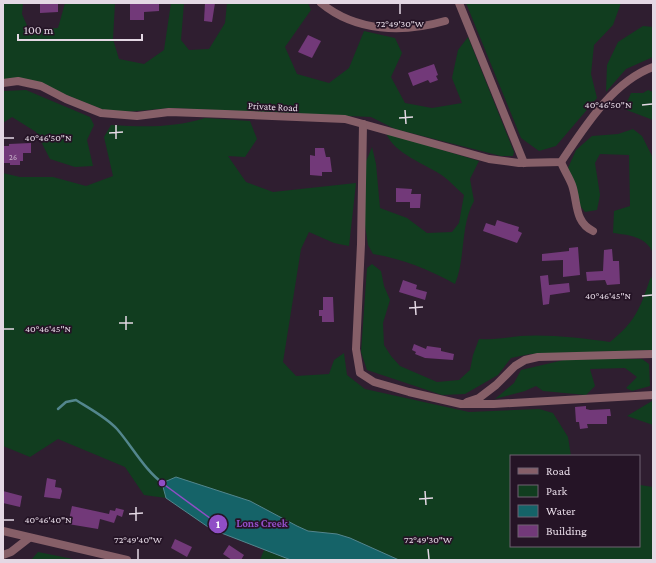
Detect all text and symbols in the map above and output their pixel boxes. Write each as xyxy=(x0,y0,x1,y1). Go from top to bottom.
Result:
scale bar xyxy=(18,16,142,42)
text: 72°49'30"W xyxy=(376,18,425,29)
text: 100 m xyxy=(24,23,54,37)
text: 40°46'50"N xyxy=(585,99,632,110)
street label: Private Road xyxy=(248,100,299,113)
text: 40°46'50"N xyxy=(25,132,72,143)
house number: 26 xyxy=(9,153,17,162)
text: 40°46'45"N xyxy=(585,290,632,301)
text: 40°46'45"N xyxy=(25,323,72,334)
legend xyxy=(510,455,640,547)
text: Road xyxy=(546,464,571,478)
text: Park xyxy=(546,484,568,498)
text: Water xyxy=(546,504,576,518)
callout: Lons Creek xyxy=(208,512,296,535)
text: 40°46'40"N xyxy=(24,514,72,525)
text: 1 xyxy=(216,517,221,531)
text: Lons Creek xyxy=(236,517,289,529)
text: Building xyxy=(546,524,587,538)
text: 72°49'40"W xyxy=(114,534,163,545)
text: 72°49'30"W xyxy=(404,534,453,545)

